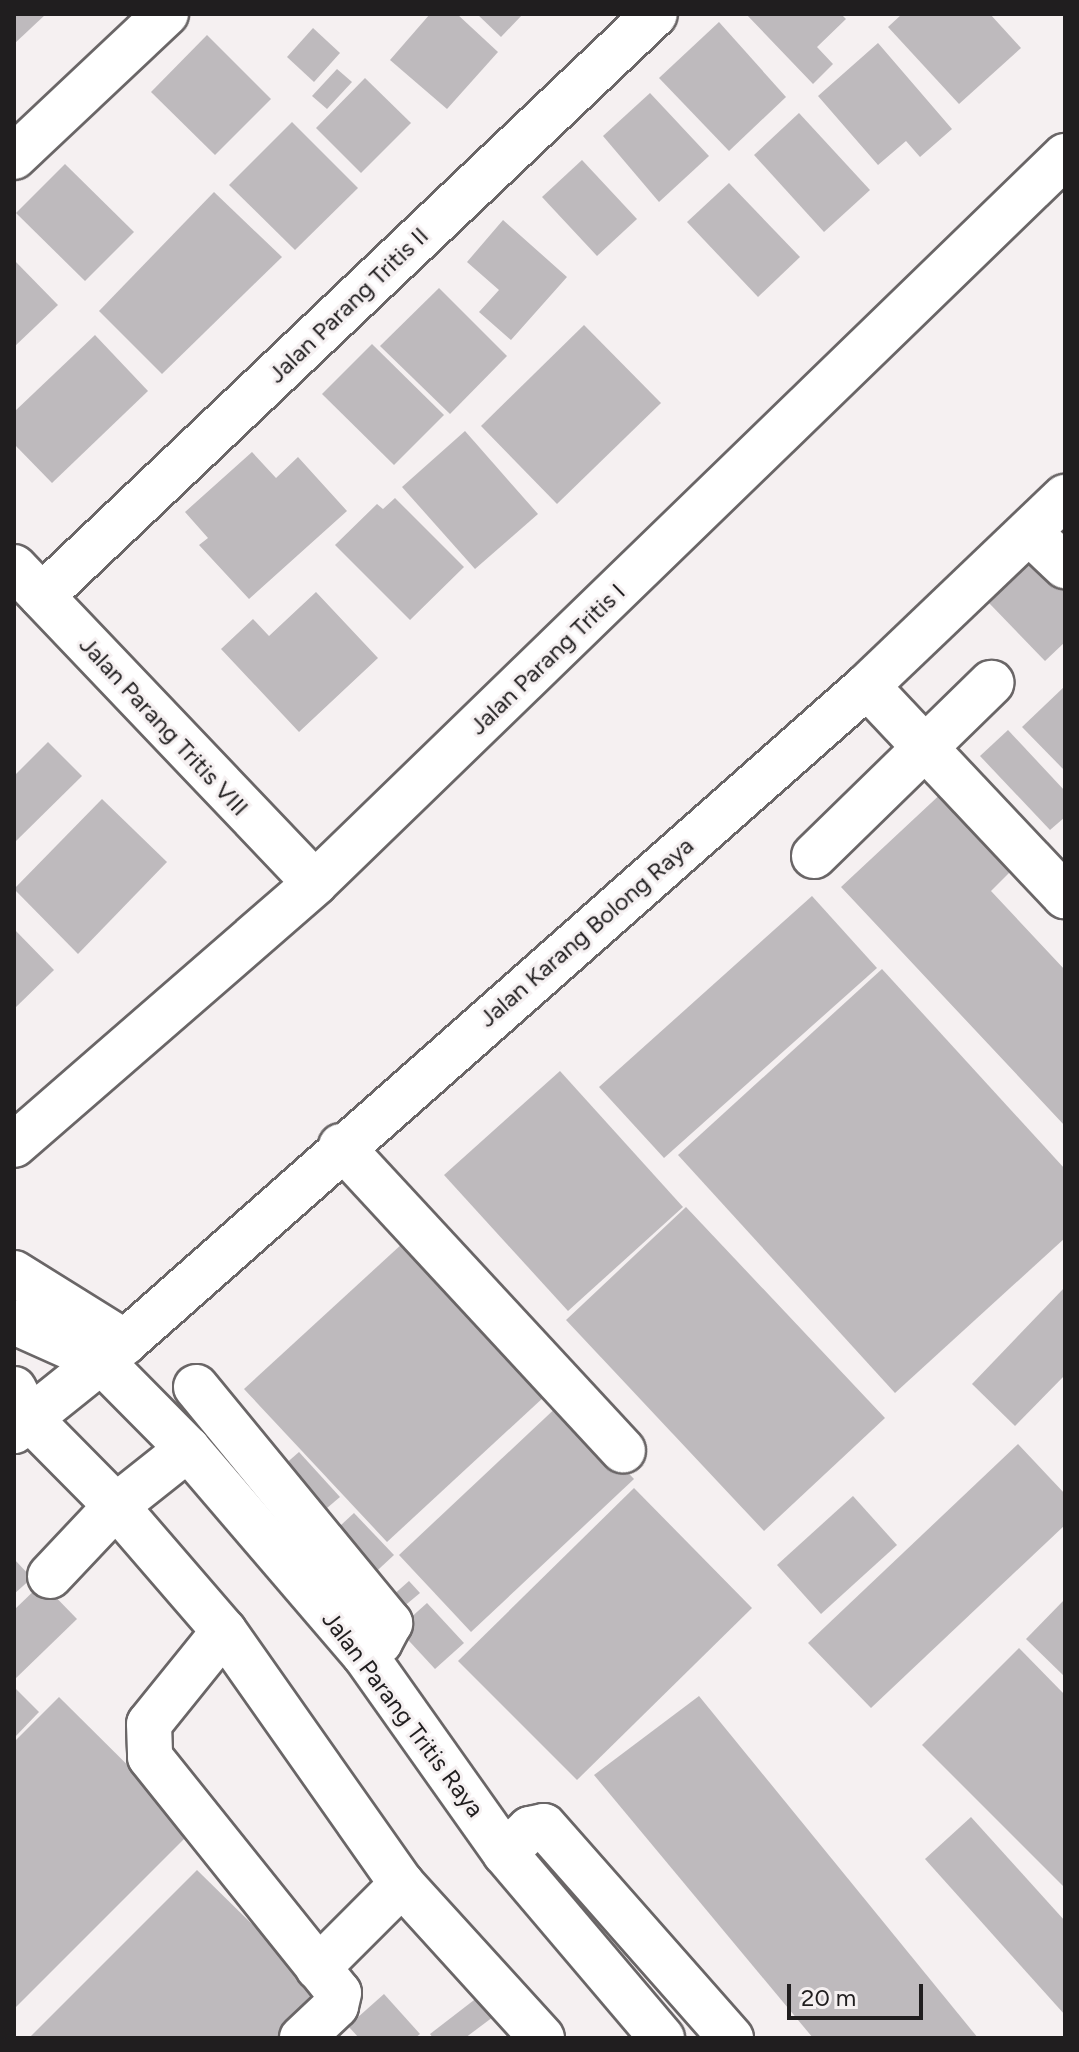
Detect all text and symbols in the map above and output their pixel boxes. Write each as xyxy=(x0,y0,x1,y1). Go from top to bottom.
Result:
street label: Jalan Parang Tritis II xyxy=(262,221,434,389)
street label: Jalan Parang Tritis I xyxy=(463,577,631,741)
street label: Jalan Parang Tritis VIII xyxy=(73,630,255,822)
street label: Jalan Karang Bolong Raya xyxy=(473,831,699,1033)
street label: Jalan Parang Tritis Raya xyxy=(316,1605,490,1823)
scale bar xyxy=(791,1968,927,2018)
text: 20 m xyxy=(801,1983,856,2012)

